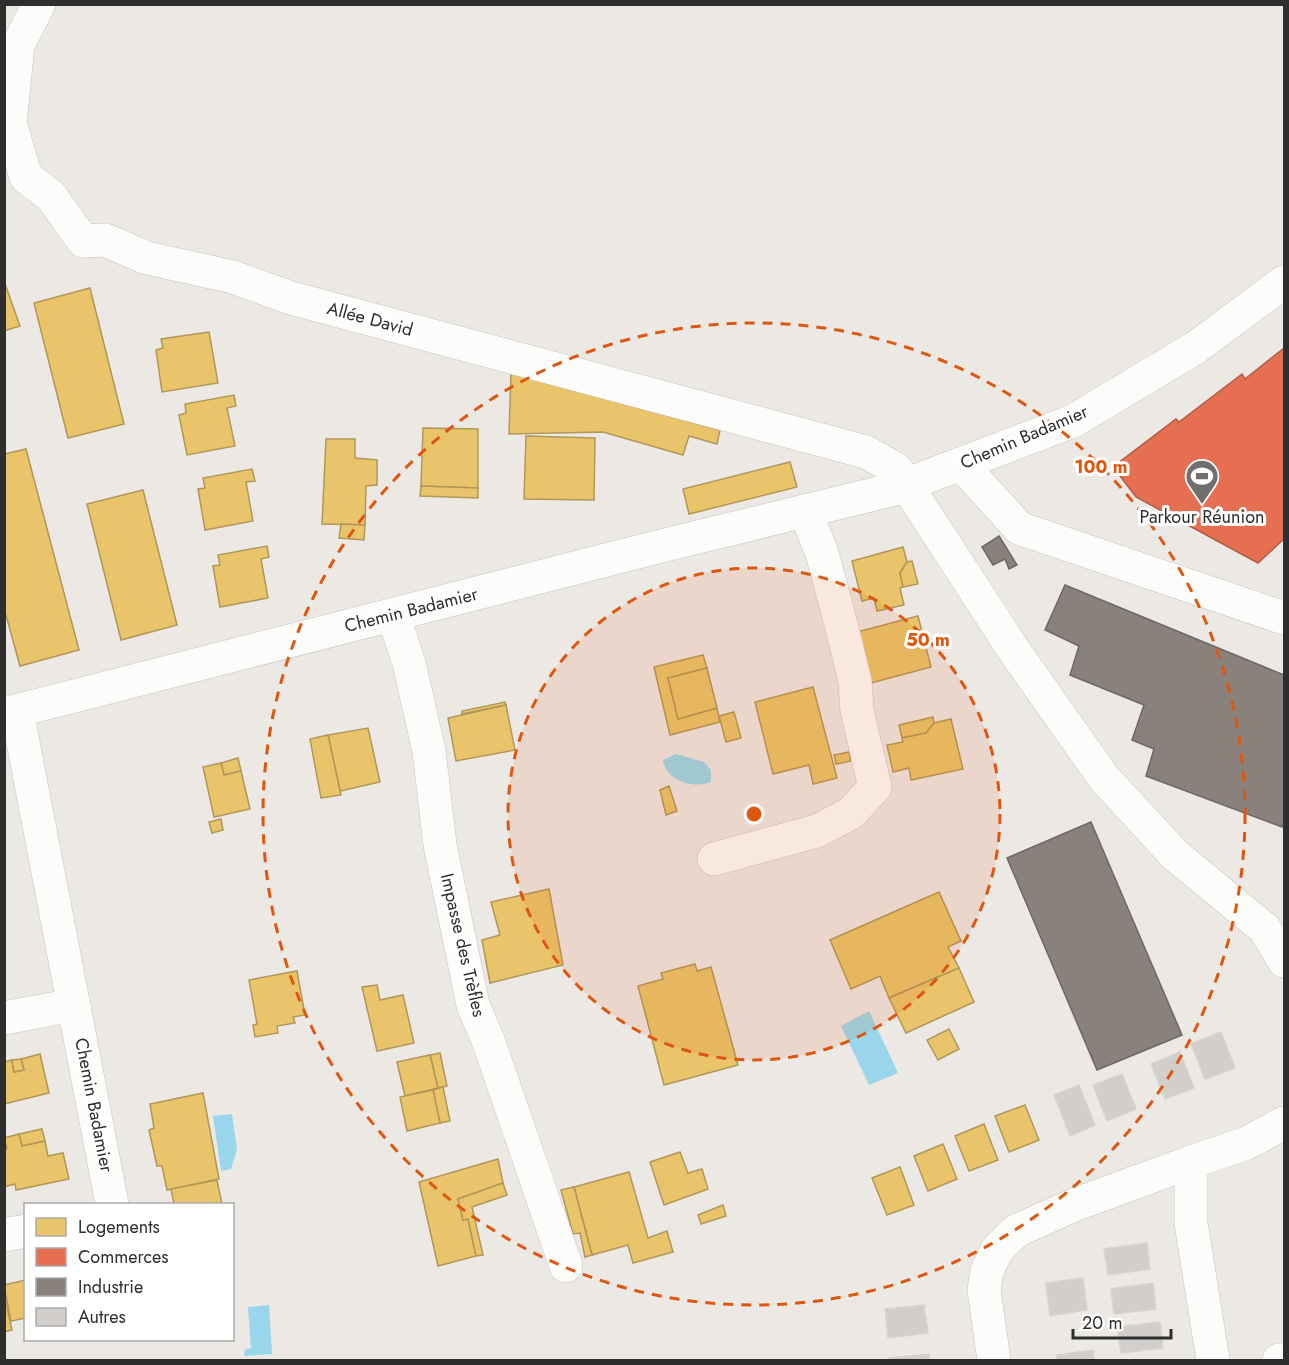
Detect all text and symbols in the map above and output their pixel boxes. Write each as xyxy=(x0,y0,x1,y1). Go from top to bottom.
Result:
street label: Allée David xyxy=(324,295,416,343)
street label: Chemin Badamier xyxy=(956,398,1093,476)
text: 100 m xyxy=(1074,454,1128,480)
sports icon: Parkour Réunion xyxy=(1184,458,1220,505)
place label: Parkour Réunion xyxy=(1140,504,1264,530)
street label: Chemin Badamier xyxy=(342,581,481,639)
text: 50 m xyxy=(906,627,950,653)
centre of rings xyxy=(744,804,764,824)
street label: Impasse des Trèfles xyxy=(434,871,492,1019)
street label: Chemin Badamier xyxy=(68,1036,120,1175)
legend xyxy=(24,1203,234,1341)
text: Logements xyxy=(78,1214,160,1240)
text: Commerces xyxy=(78,1244,169,1270)
text: Industrie xyxy=(78,1274,143,1300)
scale bar xyxy=(1073,1302,1170,1340)
text: Autres xyxy=(78,1304,126,1330)
text: 20 m xyxy=(1082,1310,1122,1336)

